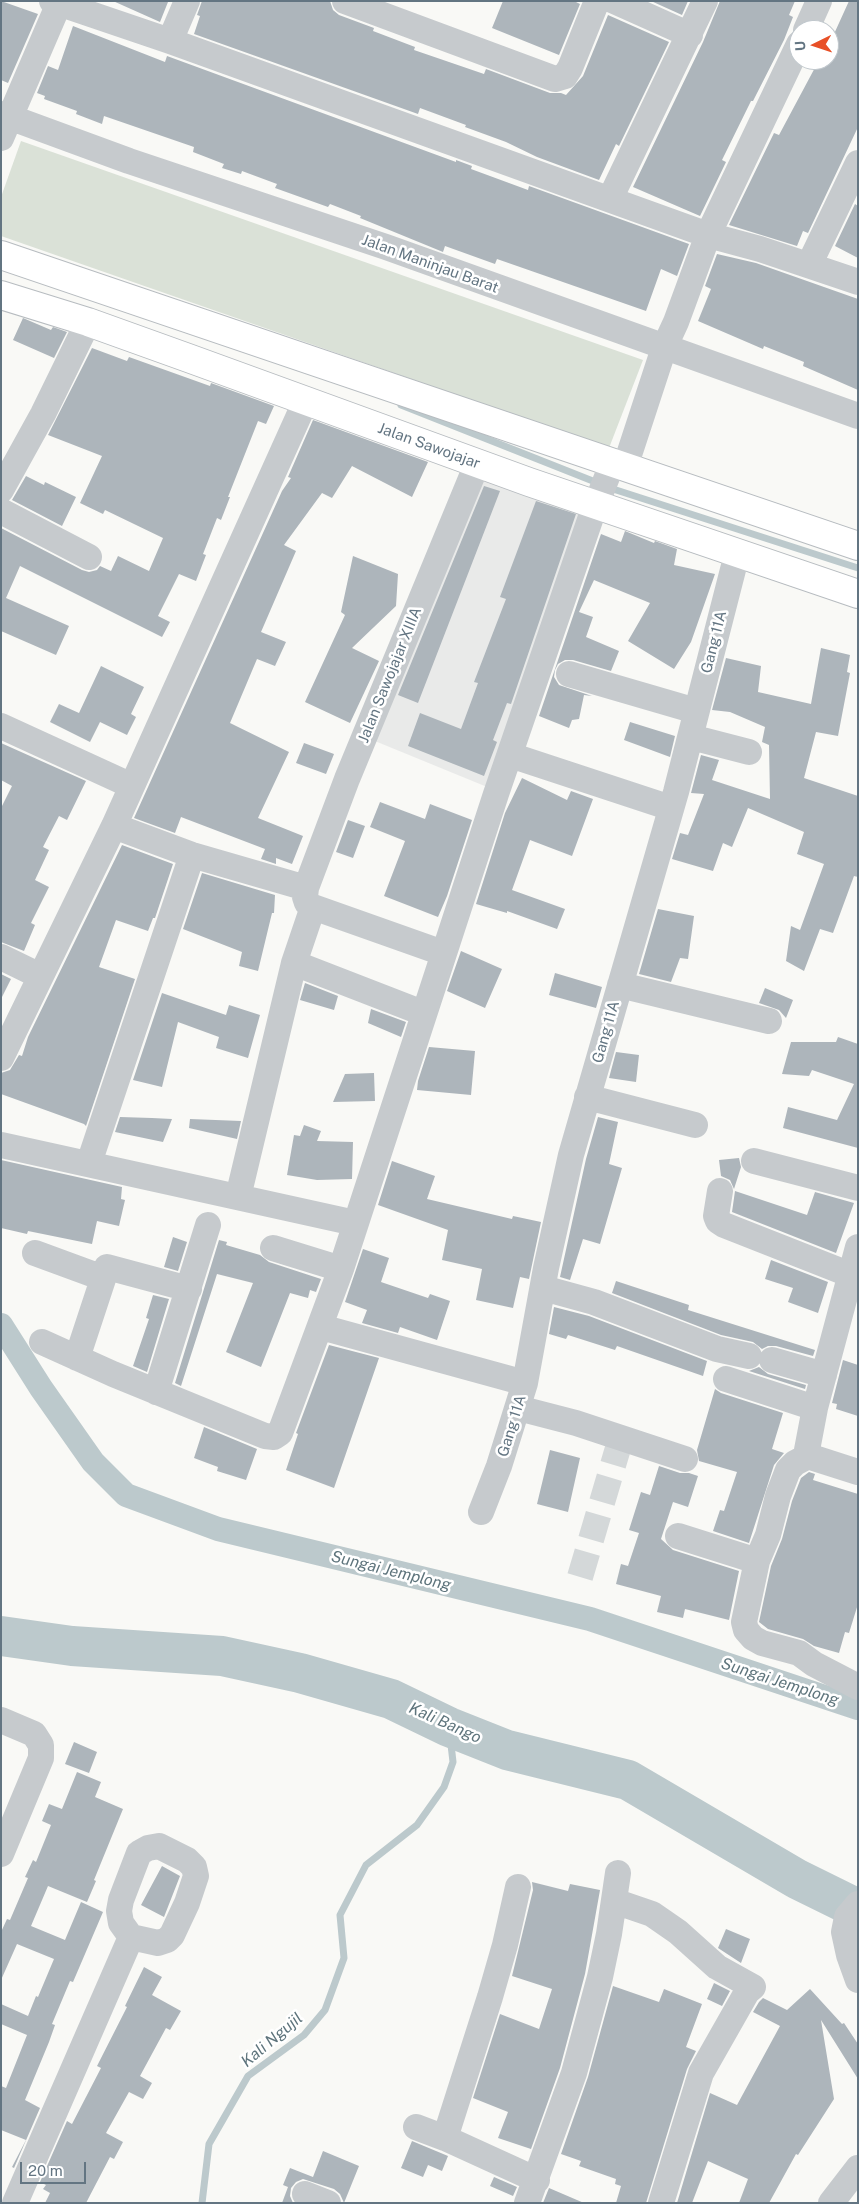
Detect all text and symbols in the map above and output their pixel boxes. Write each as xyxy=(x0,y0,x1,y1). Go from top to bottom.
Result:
north arrow xyxy=(789,20,839,70)
text: U xyxy=(792,40,808,52)
street label: Jalan Maninjau Barat xyxy=(359,231,501,297)
street label: Jalan Sawojajar xyxy=(375,419,483,473)
street label: Jalan Sawojajar XIIIA xyxy=(355,604,425,746)
street label: Gang 11A xyxy=(698,609,730,675)
street label: Gang 11A xyxy=(589,999,623,1065)
street label: Gang 11A xyxy=(494,1393,530,1459)
water label: Sungai Jemplong xyxy=(329,1547,453,1595)
water label: Sungai Jemplong xyxy=(719,1654,841,1710)
water label: Kali Bango xyxy=(406,1699,484,1747)
water label: Kali Ngujil xyxy=(237,2009,307,2071)
scale bar xyxy=(22,2152,89,2184)
text: 20 m xyxy=(28,2162,63,2179)

